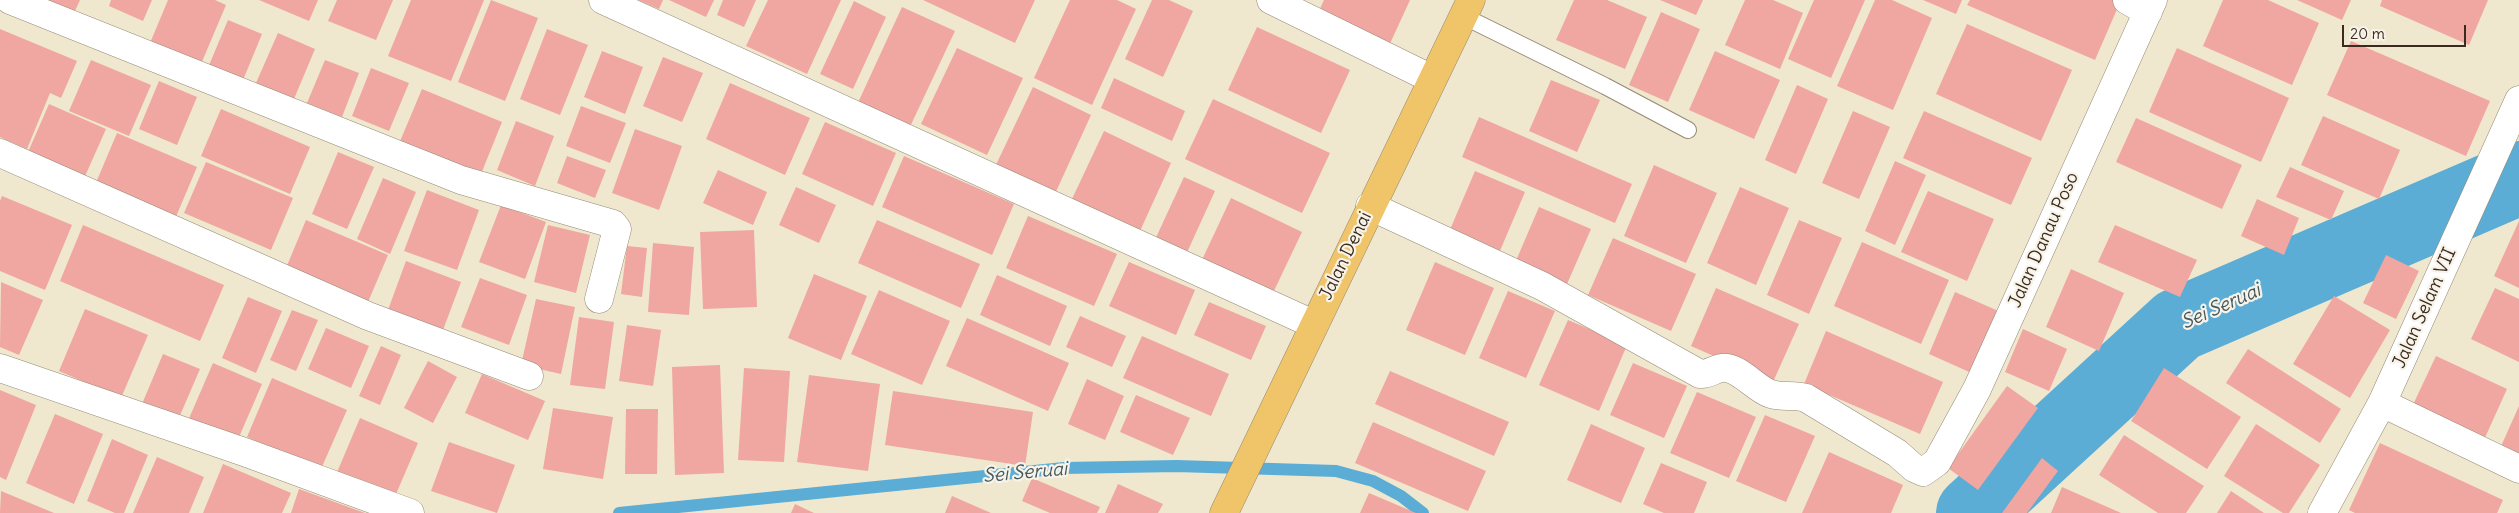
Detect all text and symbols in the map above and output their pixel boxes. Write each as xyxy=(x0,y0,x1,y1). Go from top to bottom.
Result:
scale bar xyxy=(2344,15,2468,47)
text: 20 m xyxy=(2350,24,2385,43)
street label: Jalan Danau Poso xyxy=(2005,169,2083,311)
street label: Jalan Denai xyxy=(1315,208,1377,304)
street label: Jalan Selam VII xyxy=(2389,244,2461,372)
water label: Sei Seruai xyxy=(2178,279,2264,335)
water label: Sei Seruai xyxy=(982,458,1068,488)

